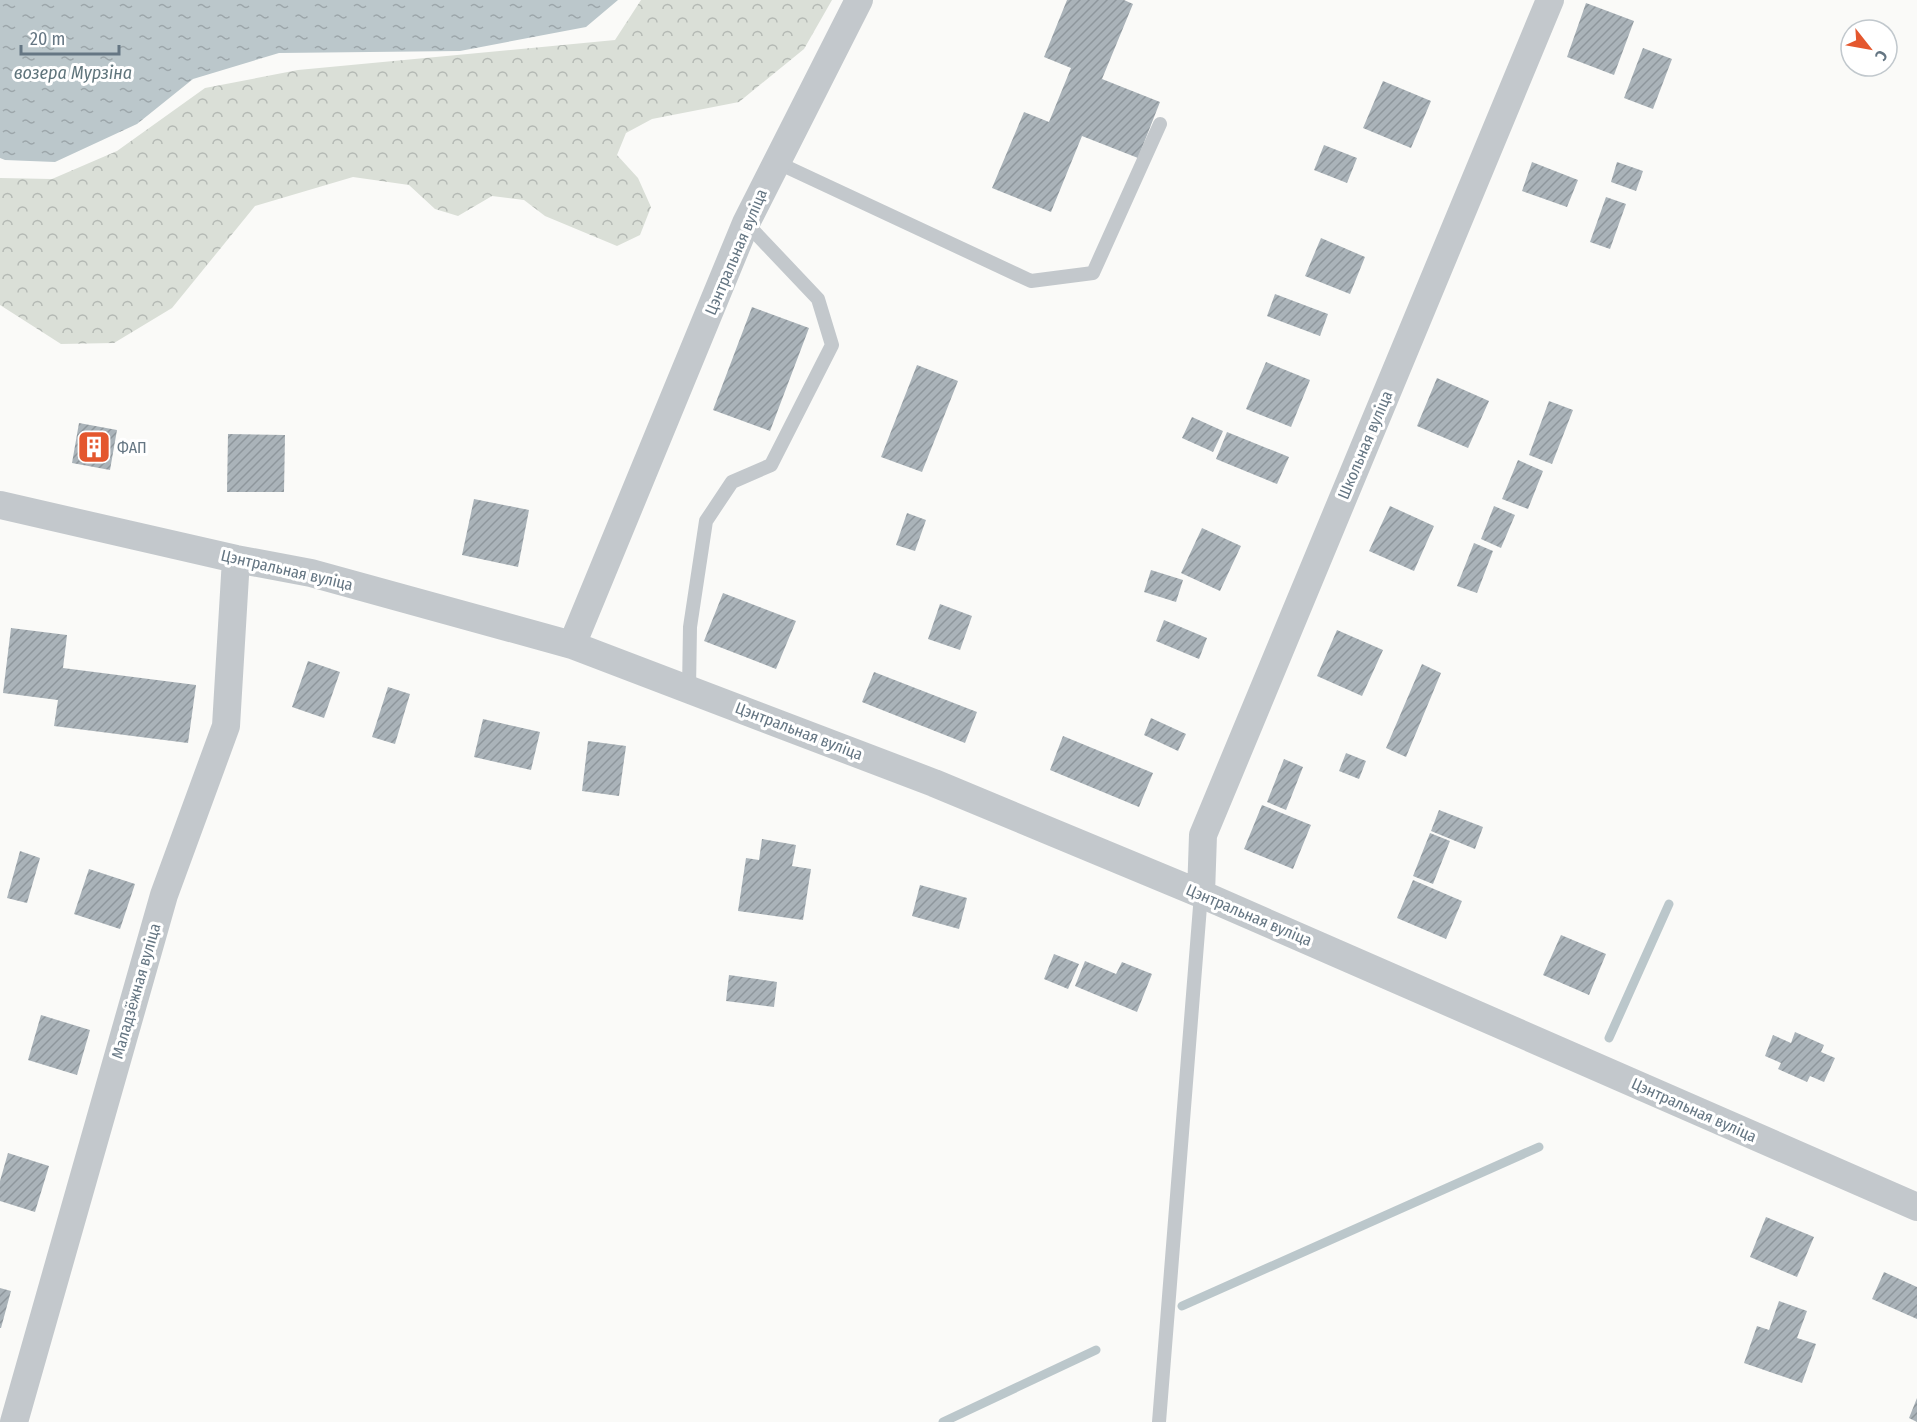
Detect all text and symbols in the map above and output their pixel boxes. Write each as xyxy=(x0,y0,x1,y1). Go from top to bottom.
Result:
scale bar xyxy=(21,18,118,56)
north arrow xyxy=(1839,18,1899,78)
text: 20 m xyxy=(30,28,65,50)
text: С xyxy=(1871,47,1892,64)
water label: возера Мурзіна xyxy=(14,62,132,84)
street label: Цэнтральная вуліца xyxy=(701,186,771,318)
street label: Школьная вуліца xyxy=(1334,388,1396,502)
building icon: ФАП xyxy=(76,429,112,465)
place label: ФАП xyxy=(117,438,147,457)
street label: Цэнтральная вуліца xyxy=(219,546,355,594)
street label: Цэнтральная вуліца xyxy=(733,698,866,764)
street label: Цэнтральная вуліца xyxy=(1183,880,1315,950)
street label: Маладзёжная вуліца xyxy=(108,921,164,1061)
street label: Цэнтральная вуліца xyxy=(1629,1074,1760,1146)

